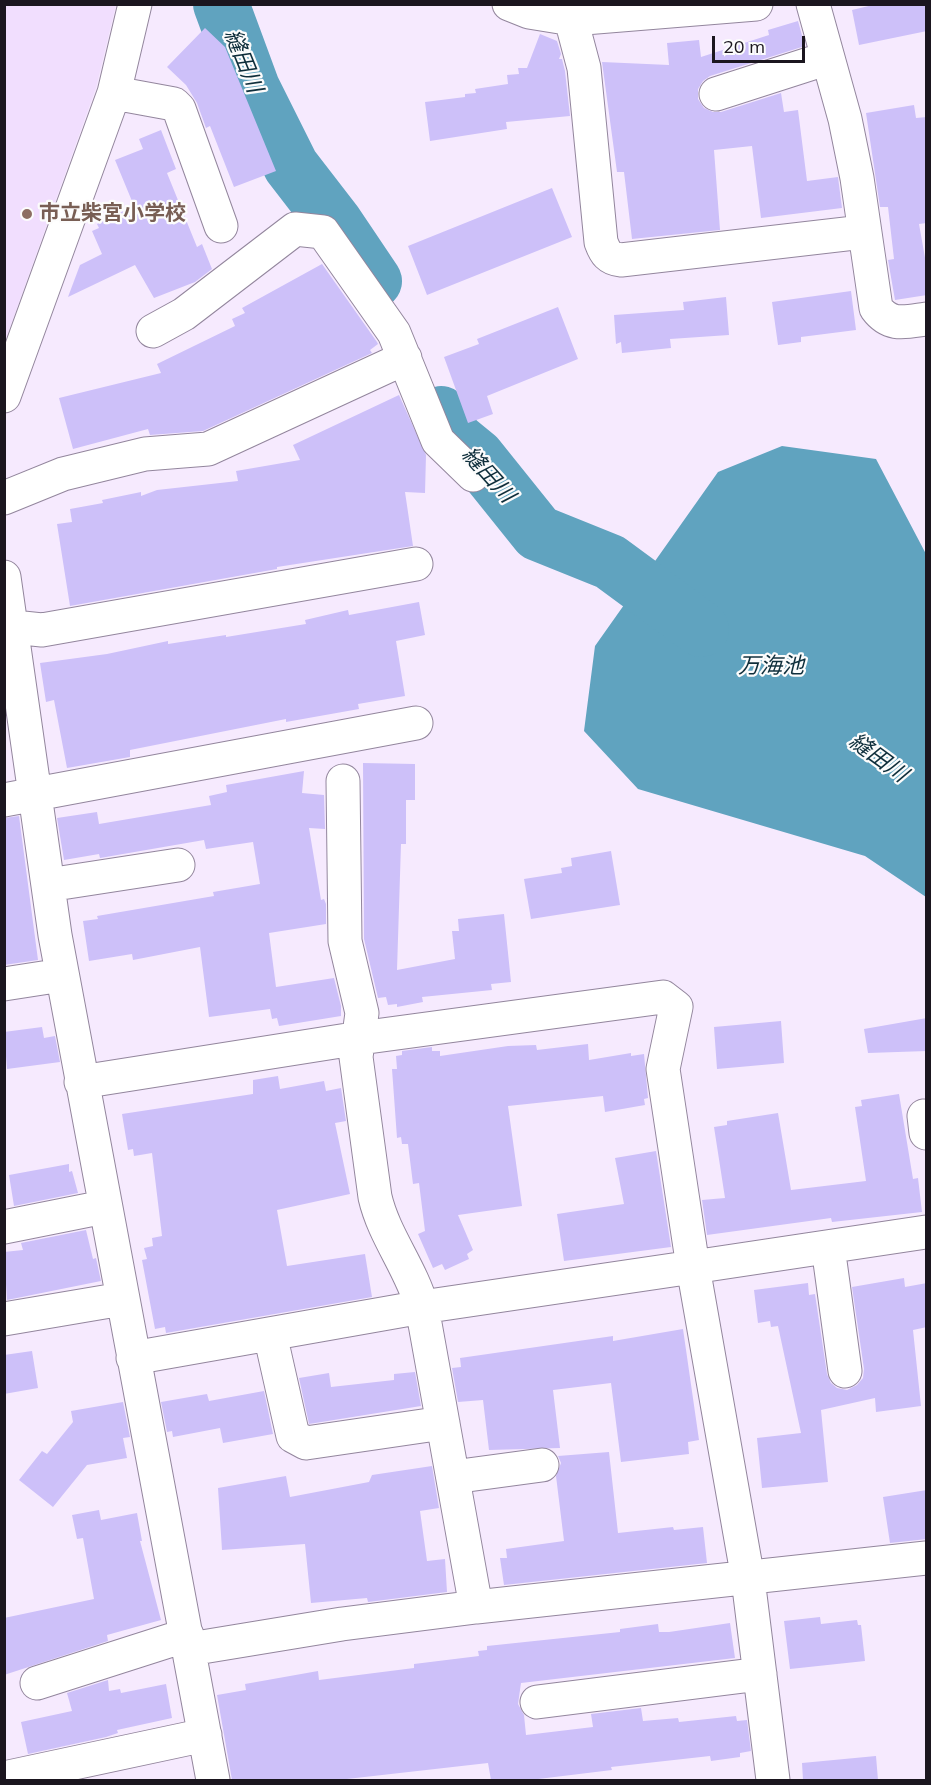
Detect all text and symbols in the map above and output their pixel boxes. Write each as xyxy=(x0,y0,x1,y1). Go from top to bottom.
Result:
scale bar xyxy=(715,24,808,62)
water label: 縫田川 xyxy=(218,25,268,97)
text: 20 m xyxy=(723,35,765,58)
place label: 市立柴宮小学校 xyxy=(39,201,186,227)
marker: 市立柴宮小学校 xyxy=(20,207,34,221)
water label: 縫田川 xyxy=(456,442,520,508)
water label: 万海池 xyxy=(738,653,804,679)
water label: 縫田川 xyxy=(844,728,912,788)

